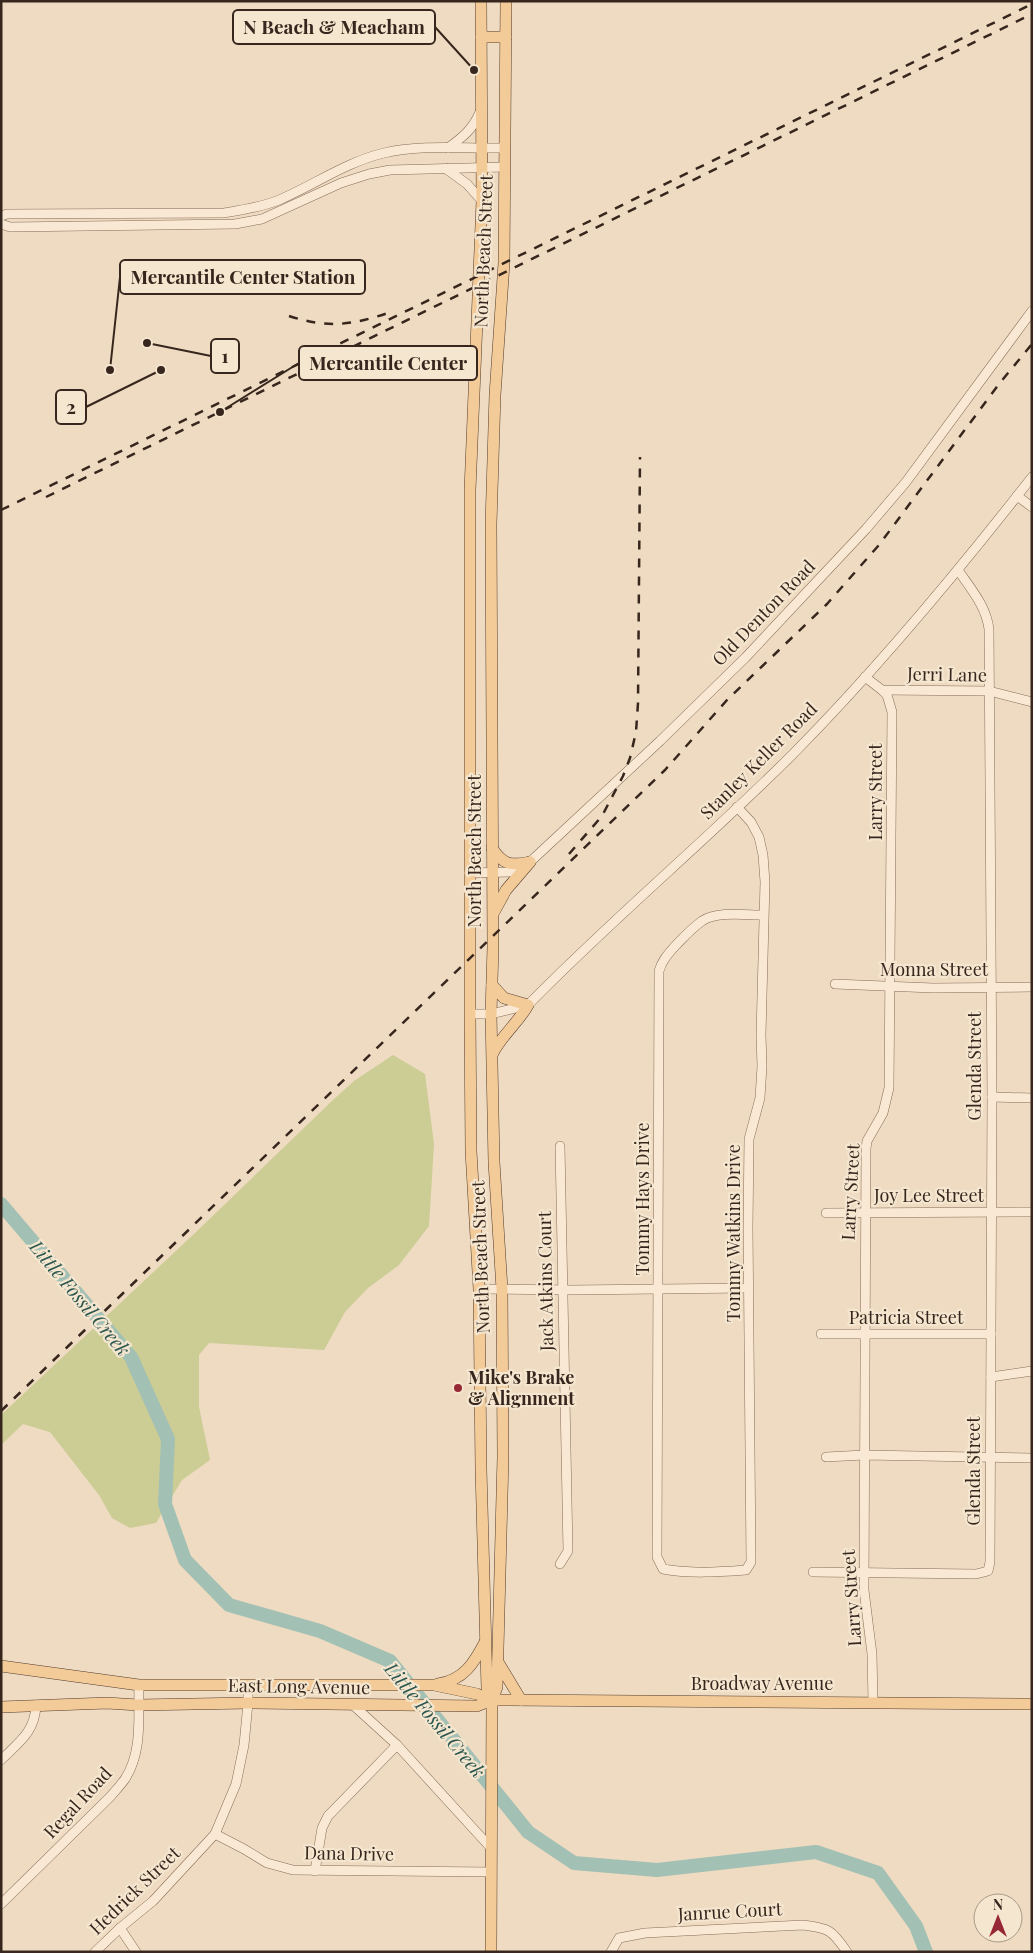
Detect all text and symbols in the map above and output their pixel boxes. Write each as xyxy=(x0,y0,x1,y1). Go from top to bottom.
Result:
callout: N Beach & Meacham xyxy=(233,10,435,44)
text: N Beach & Meacham xyxy=(243,13,425,39)
street label: North Beach Street xyxy=(468,173,498,328)
callout: Mercantile Center Station xyxy=(120,260,365,294)
text: Mercantile Center Station xyxy=(131,263,356,289)
callout: 1 xyxy=(211,339,239,373)
text: 1 xyxy=(221,342,229,368)
callout: Mercantile Center xyxy=(299,346,477,380)
text: Mercantile Center xyxy=(309,349,467,375)
callout: 2 xyxy=(56,390,86,424)
text: 2 xyxy=(66,393,76,419)
street label: Old Denton Road xyxy=(707,554,820,670)
street label: Jerri Lane xyxy=(906,661,987,687)
street label: Stanley Keller Road xyxy=(695,696,822,824)
street label: Larry Street xyxy=(863,743,887,840)
street label: North Beach Street xyxy=(462,774,486,928)
street label: Monna Street xyxy=(880,957,989,981)
street label: Glenda Street xyxy=(962,1011,986,1121)
street label: Tommy Hays Drive xyxy=(630,1122,654,1276)
street label: Larry Street xyxy=(835,1142,865,1241)
street label: Tommy Watkins Drive xyxy=(721,1144,745,1322)
street label: North Beach Street xyxy=(465,1179,495,1334)
street label: Joy Lee Street xyxy=(873,1183,985,1207)
street label: Jack Atkins Court xyxy=(532,1210,558,1352)
water label: Little Fossil Creek xyxy=(24,1233,137,1361)
street label: Patricia Street xyxy=(849,1305,964,1329)
place label: Mike's Brake & Alignment xyxy=(468,1365,575,1410)
marker: Mike's Brake & Alignment xyxy=(452,1382,464,1394)
street label: Glenda Street xyxy=(961,1416,985,1526)
street label: Larry Street xyxy=(836,1548,866,1647)
water label: Little Fossil Creek xyxy=(379,1655,492,1783)
street label: Broadway Avenue xyxy=(691,1671,833,1695)
street label: East Long Avenue xyxy=(228,1673,370,1699)
street label: Regal Road xyxy=(38,1761,117,1843)
street label: Hedrick Street xyxy=(84,1840,185,1940)
street label: Dana Drive xyxy=(304,1840,394,1866)
north arrow xyxy=(973,1893,1023,1943)
text: N xyxy=(993,1895,1003,1914)
street label: Janrue Court xyxy=(676,1896,783,1926)

